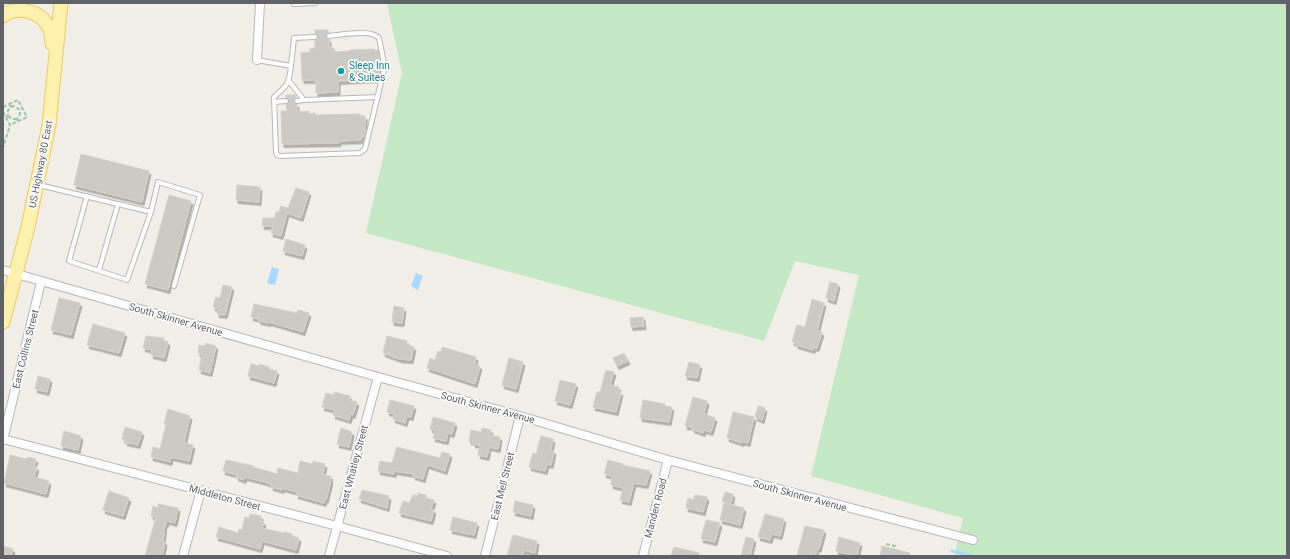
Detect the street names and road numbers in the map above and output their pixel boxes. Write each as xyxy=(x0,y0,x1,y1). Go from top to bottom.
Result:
street label: US Highway 80 East xyxy=(27,119,54,209)
street label: South Skinner Avenue xyxy=(128,301,224,338)
street label: East Collins Street xyxy=(10,308,41,390)
street label: South Skinner Avenue xyxy=(440,390,536,425)
street label: East Whatley Street xyxy=(337,424,370,510)
street label: East Mell Street xyxy=(489,451,516,521)
street label: Manden Road xyxy=(642,477,669,539)
street label: South Skinner Avenue xyxy=(752,478,848,513)
street label: Middleton Street xyxy=(188,483,262,512)

